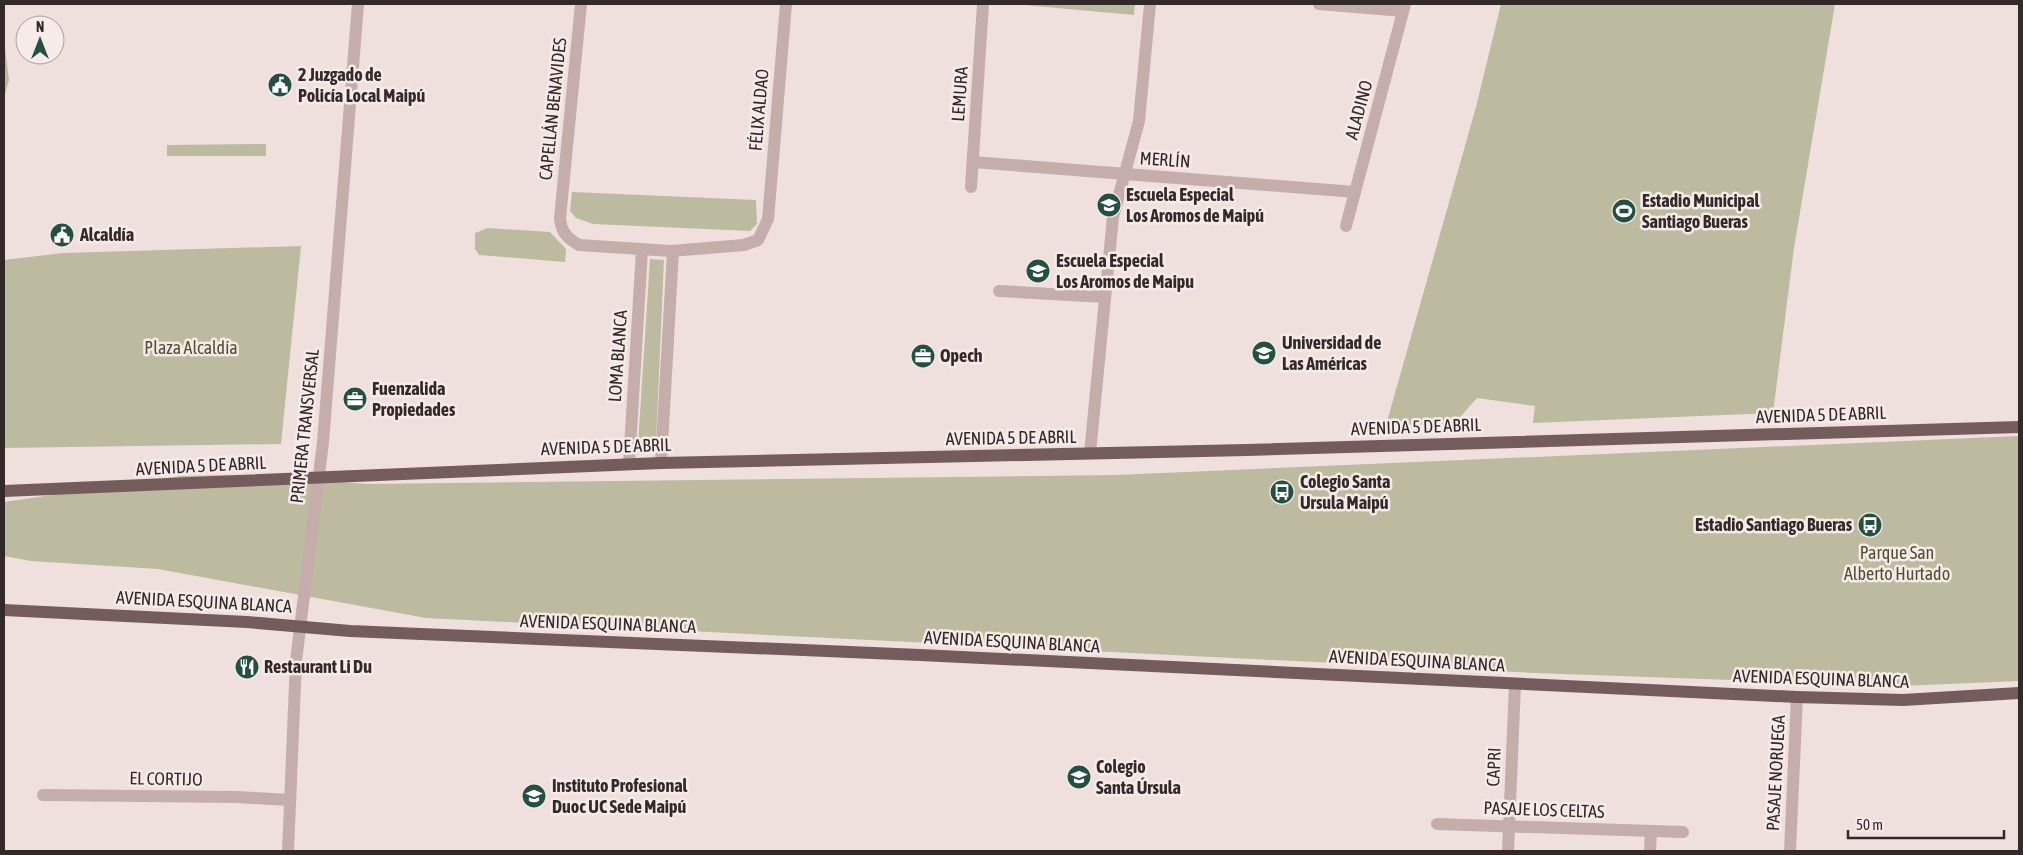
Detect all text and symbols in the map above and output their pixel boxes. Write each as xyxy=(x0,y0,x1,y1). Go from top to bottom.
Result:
north arrow xyxy=(15,15,65,65)
text: N xyxy=(36,19,44,35)
street label: CAPELLÁN BENAVIDES xyxy=(535,36,570,181)
place label: 2 Juzgado de Policía Local Maipú xyxy=(298,64,425,106)
street label: LEMURA xyxy=(947,66,972,122)
street label: FÉLIX ALDAO xyxy=(744,68,773,152)
public building icon: 2 Juzgado de Policía Local Maipú xyxy=(267,72,293,98)
street label: ALADINO xyxy=(1341,78,1376,142)
street label: MERLÍN xyxy=(1139,147,1191,172)
place label: Escuela Especial Los Aromos de Maipú xyxy=(1126,184,1264,226)
place label: Estadio Municipal Santiago Bueras xyxy=(1642,190,1759,232)
school or university icon: Escuela Especial Los Aromos de Maipú xyxy=(1096,192,1122,218)
sports icon: Estadio Municipal Santiago Bueras xyxy=(1611,198,1637,224)
public building icon: Alcaldía xyxy=(49,222,75,248)
place label: Alcaldía xyxy=(79,224,134,245)
place label: Escuela Especial Los Aromos de Maipu xyxy=(1056,250,1194,292)
school or university icon: Escuela Especial Los Aromos de Maipu xyxy=(1025,258,1051,284)
street label: LOMA BLANCA xyxy=(604,309,631,403)
place label: Universidad de Las Américas xyxy=(1282,332,1381,374)
park label: Plaza Alcaldía xyxy=(144,337,238,358)
school or university icon: Universidad de Las Américas xyxy=(1251,340,1277,366)
office icon: Opech xyxy=(910,343,936,369)
place label: Opech xyxy=(940,345,983,366)
street label: PRIMERA TRANSVERSAL xyxy=(286,348,323,504)
place label: Fuenzalida Propiedades xyxy=(372,378,456,420)
office icon: Fuenzalida Propiedades xyxy=(342,386,368,412)
street label: AVENIDA 5 DE ABRIL xyxy=(1755,402,1887,427)
street label: AVENIDA 5 DE ABRIL xyxy=(1350,414,1482,439)
street label: AVENIDA 5 DE ABRIL xyxy=(946,426,1076,449)
street label: AVENIDA 5 DE ABRIL xyxy=(540,434,672,459)
street label: AVENIDA 5 DE ABRIL xyxy=(135,452,267,479)
place label: Colegio Santa Ursula Maipú xyxy=(1300,471,1390,513)
bus stop icon: Colegio Santa Ursula Maipú xyxy=(1269,479,1295,505)
bus stop icon: Estadio Santiago Bueras xyxy=(1857,512,1883,538)
place label: Estadio Santiago Bueras xyxy=(1695,514,1853,535)
park label: Parque San Alberto Hurtado xyxy=(1844,542,1950,584)
street label: AVENIDA ESQUINA BLANCA xyxy=(115,586,293,617)
street label: AVENIDA ESQUINA BLANCA xyxy=(520,610,697,637)
street label: AVENIDA ESQUINA BLANCA xyxy=(923,626,1101,657)
street label: AVENIDA ESQUINA BLANCA xyxy=(1328,645,1506,676)
restaurant icon: Restaurant Li Du xyxy=(234,654,260,680)
place label: Restaurant Li Du xyxy=(264,656,372,677)
street label: AVENIDA ESQUINA BLANCA xyxy=(1733,665,1910,692)
street label: PASAJE NORUEGA xyxy=(1762,714,1789,831)
street label: CAPRI xyxy=(1482,747,1505,787)
place label: Colegio Santa Úrsula xyxy=(1096,756,1181,798)
school or university icon: Colegio Santa Úrsula xyxy=(1066,764,1092,790)
street label: EL CORTIJO xyxy=(129,767,203,790)
place label: Instituto Profesional Duoc UC Sede Maipú xyxy=(552,775,688,817)
school or university icon: Instituto Profesional Duoc UC Sede Maipú xyxy=(521,783,547,809)
street label: PASAJE LOS CELTAS xyxy=(1483,797,1605,822)
scale bar xyxy=(1848,808,2004,840)
text: 50 m xyxy=(1856,816,1883,833)

